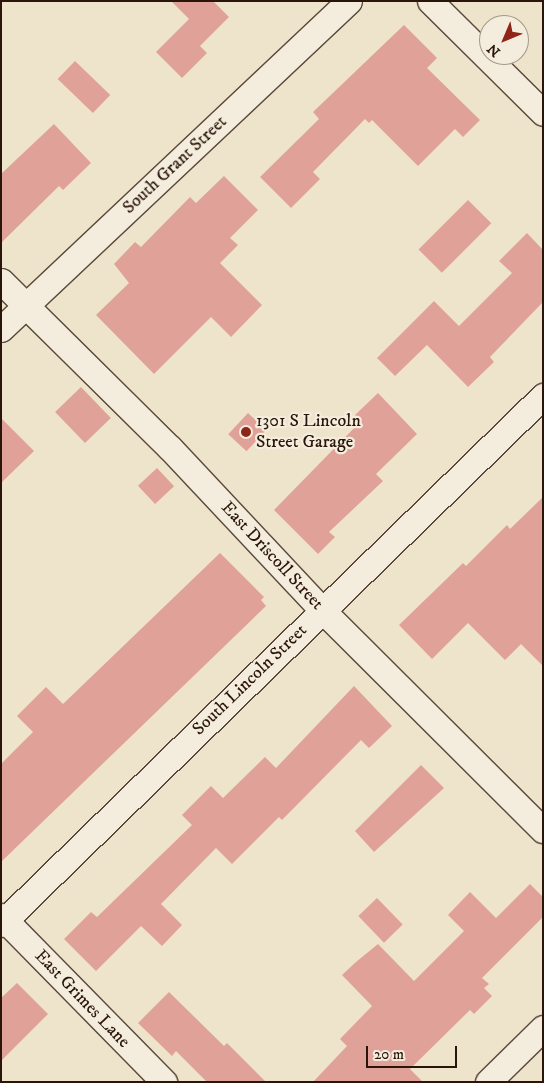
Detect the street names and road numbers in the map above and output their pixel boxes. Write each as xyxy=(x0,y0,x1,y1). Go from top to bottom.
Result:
street label: South Grant Street xyxy=(118,111,232,219)
street label: East Driscoll Street xyxy=(216,497,328,615)
street label: South Lincoln Street xyxy=(188,620,312,740)
street label: East Grimes Lane xyxy=(30,945,134,1053)

